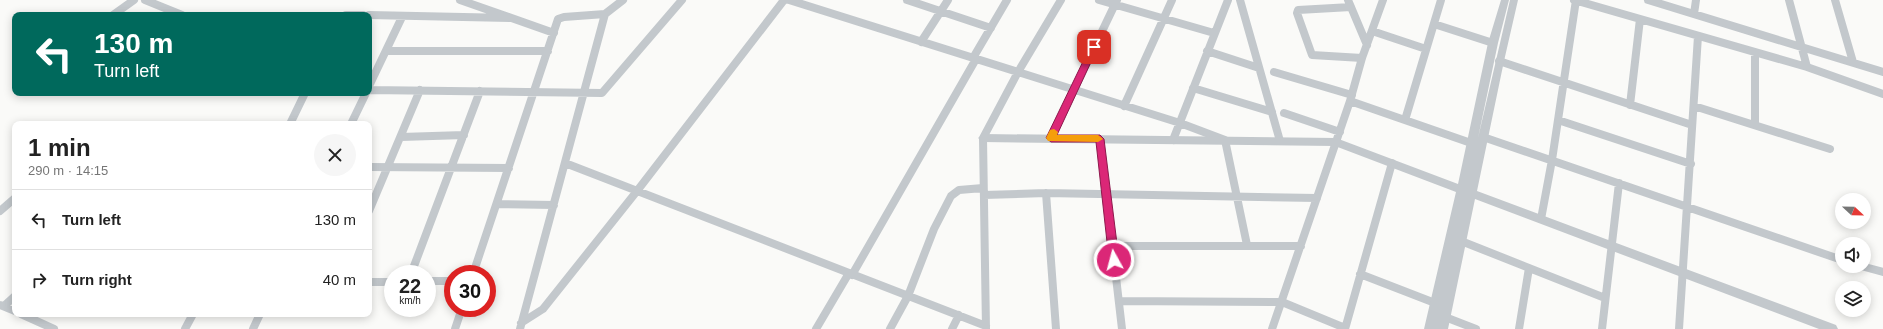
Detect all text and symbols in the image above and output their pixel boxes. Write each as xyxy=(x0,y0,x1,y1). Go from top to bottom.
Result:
icon: left xyxy=(28,28,80,80)
text: 130 m xyxy=(94,28,173,59)
pin xyxy=(1077,30,1111,64)
icon: arrive xyxy=(1083,36,1105,58)
text: Turn left xyxy=(94,61,159,81)
text: 1 min xyxy=(28,134,91,161)
button: close xyxy=(314,134,356,176)
text: 290 m · 14:15 xyxy=(28,163,108,178)
north arrow xyxy=(1835,193,1871,229)
map controls xyxy=(1835,193,1871,317)
icon: left xyxy=(28,209,50,231)
text: Turn left xyxy=(62,211,121,228)
text: 130 m xyxy=(314,211,356,228)
button: sound xyxy=(1835,237,1871,273)
position arrow xyxy=(1093,239,1135,281)
speed limit sign: 30 xyxy=(444,265,496,317)
icon: right xyxy=(28,269,50,291)
text: Turn right xyxy=(62,271,132,288)
text: 40 m xyxy=(323,271,356,288)
text: 22 xyxy=(399,275,421,297)
button: layers xyxy=(1835,281,1871,317)
text: km/h xyxy=(399,295,421,306)

